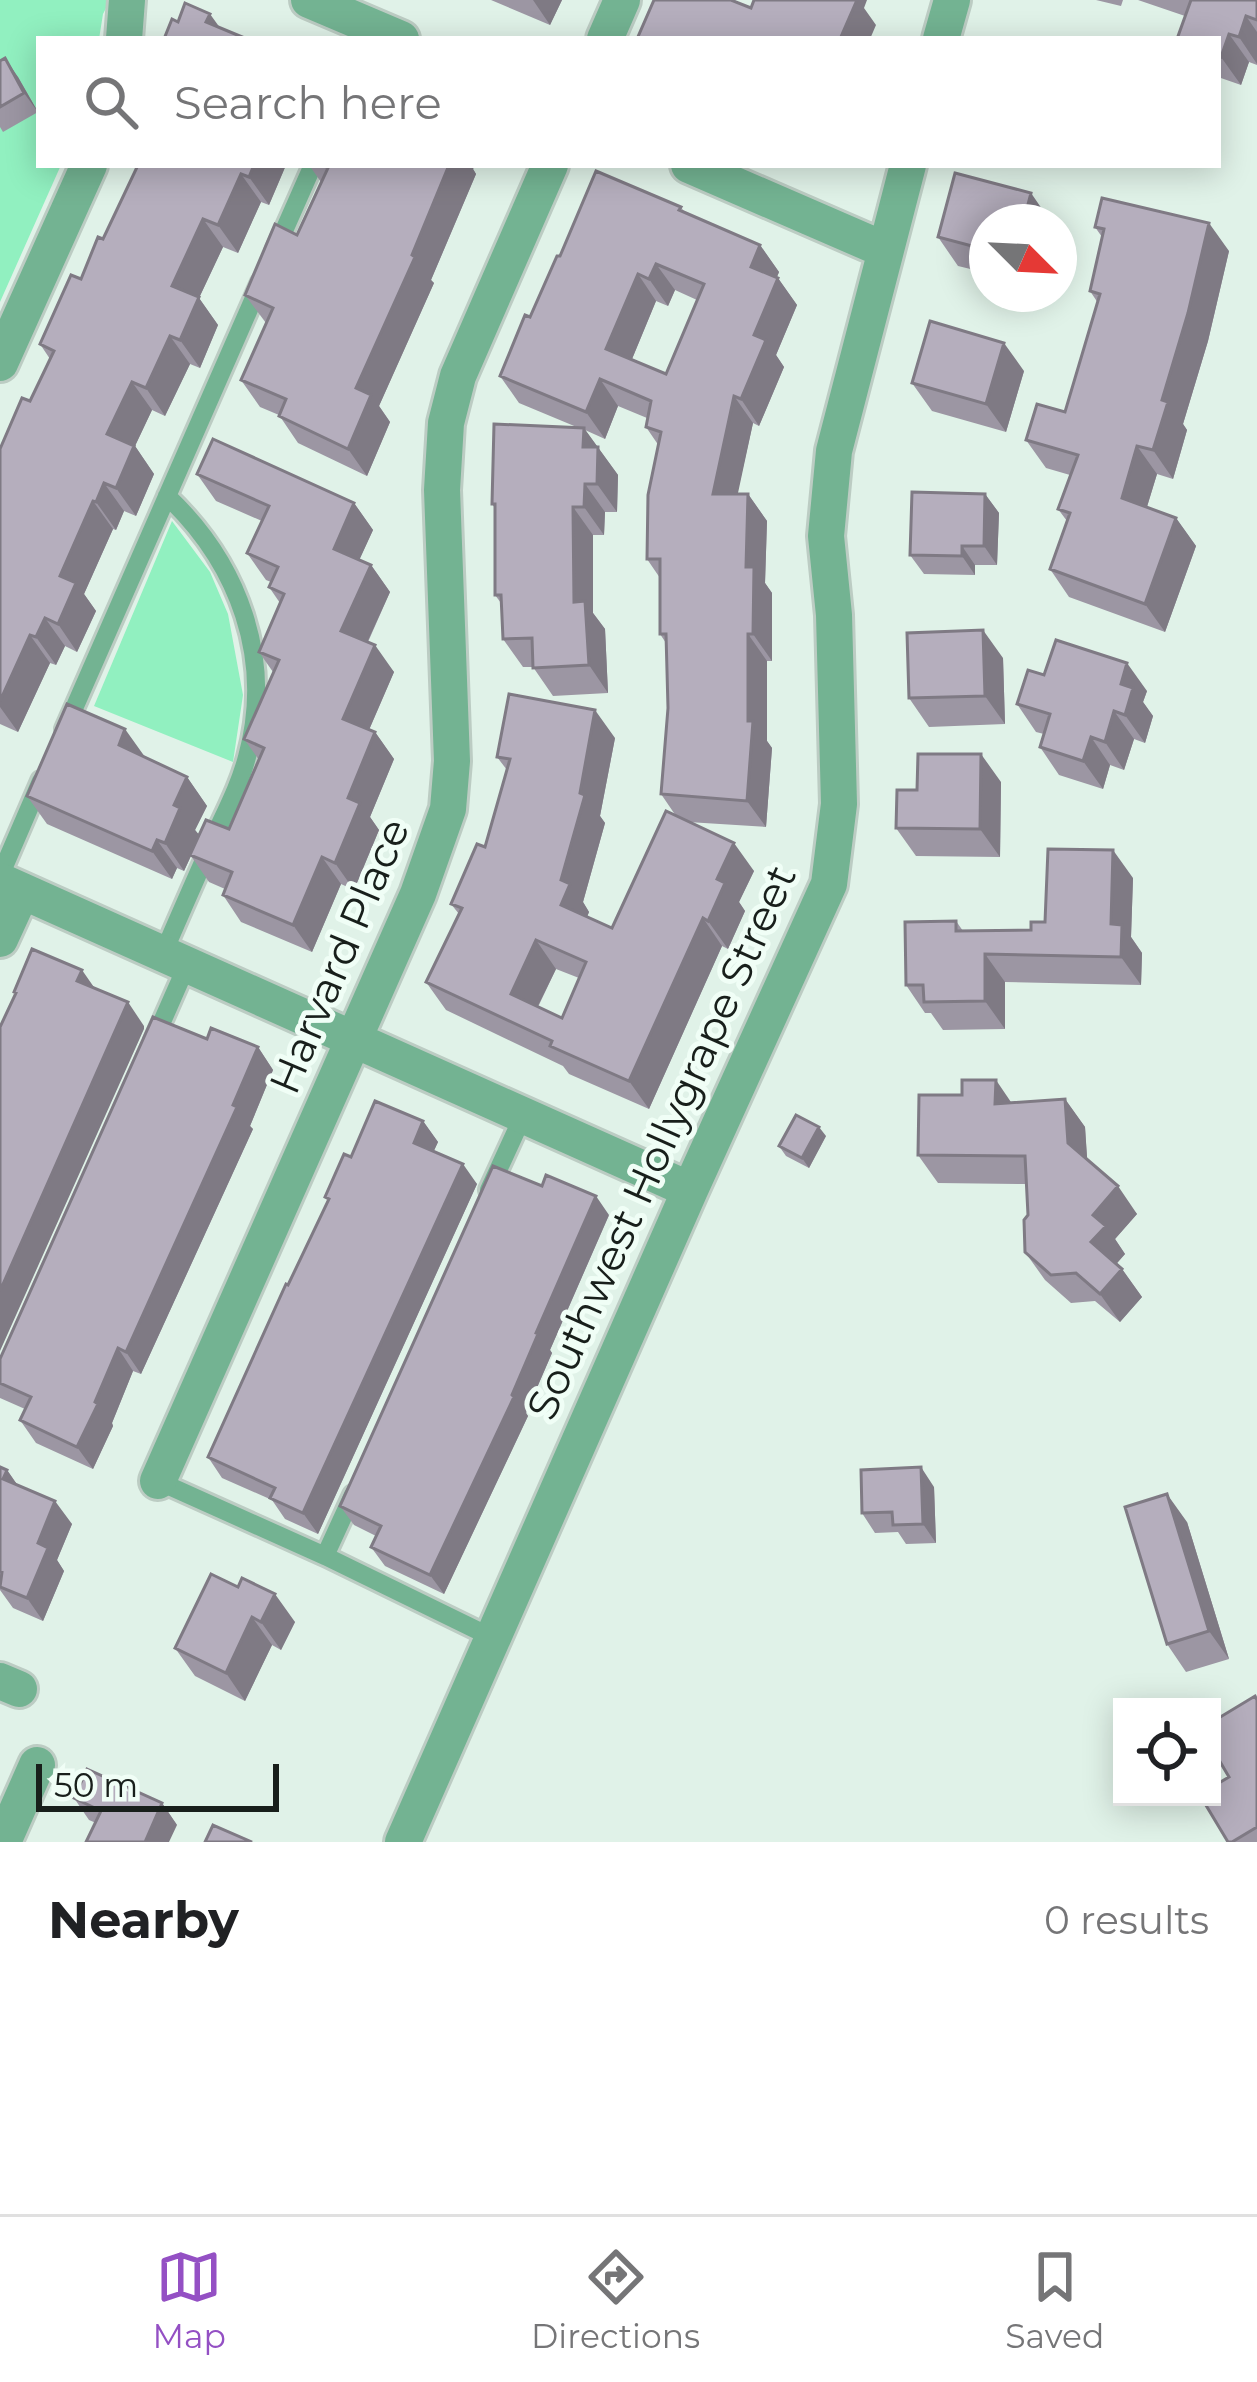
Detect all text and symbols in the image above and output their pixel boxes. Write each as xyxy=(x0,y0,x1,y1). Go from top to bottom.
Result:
search box xyxy=(36,36,1221,168)
icon: search xyxy=(78,69,144,135)
text: Search here xyxy=(174,75,442,130)
north arrow xyxy=(969,204,1077,312)
street label: Harvard Place xyxy=(258,811,420,1101)
street label: Southwest Hollygrape Street xyxy=(515,857,807,1427)
map controls xyxy=(1113,1698,1221,1806)
button: locate xyxy=(1113,1698,1221,1806)
scale bar xyxy=(36,1758,279,1811)
text: 50 m xyxy=(54,1765,138,1805)
text: Nearby xyxy=(48,1889,239,1951)
text: 0 results xyxy=(1044,1896,1209,1944)
tab: Map xyxy=(153,2244,226,2356)
tab: Directions xyxy=(531,2244,700,2356)
tab: Saved xyxy=(1005,2244,1104,2356)

